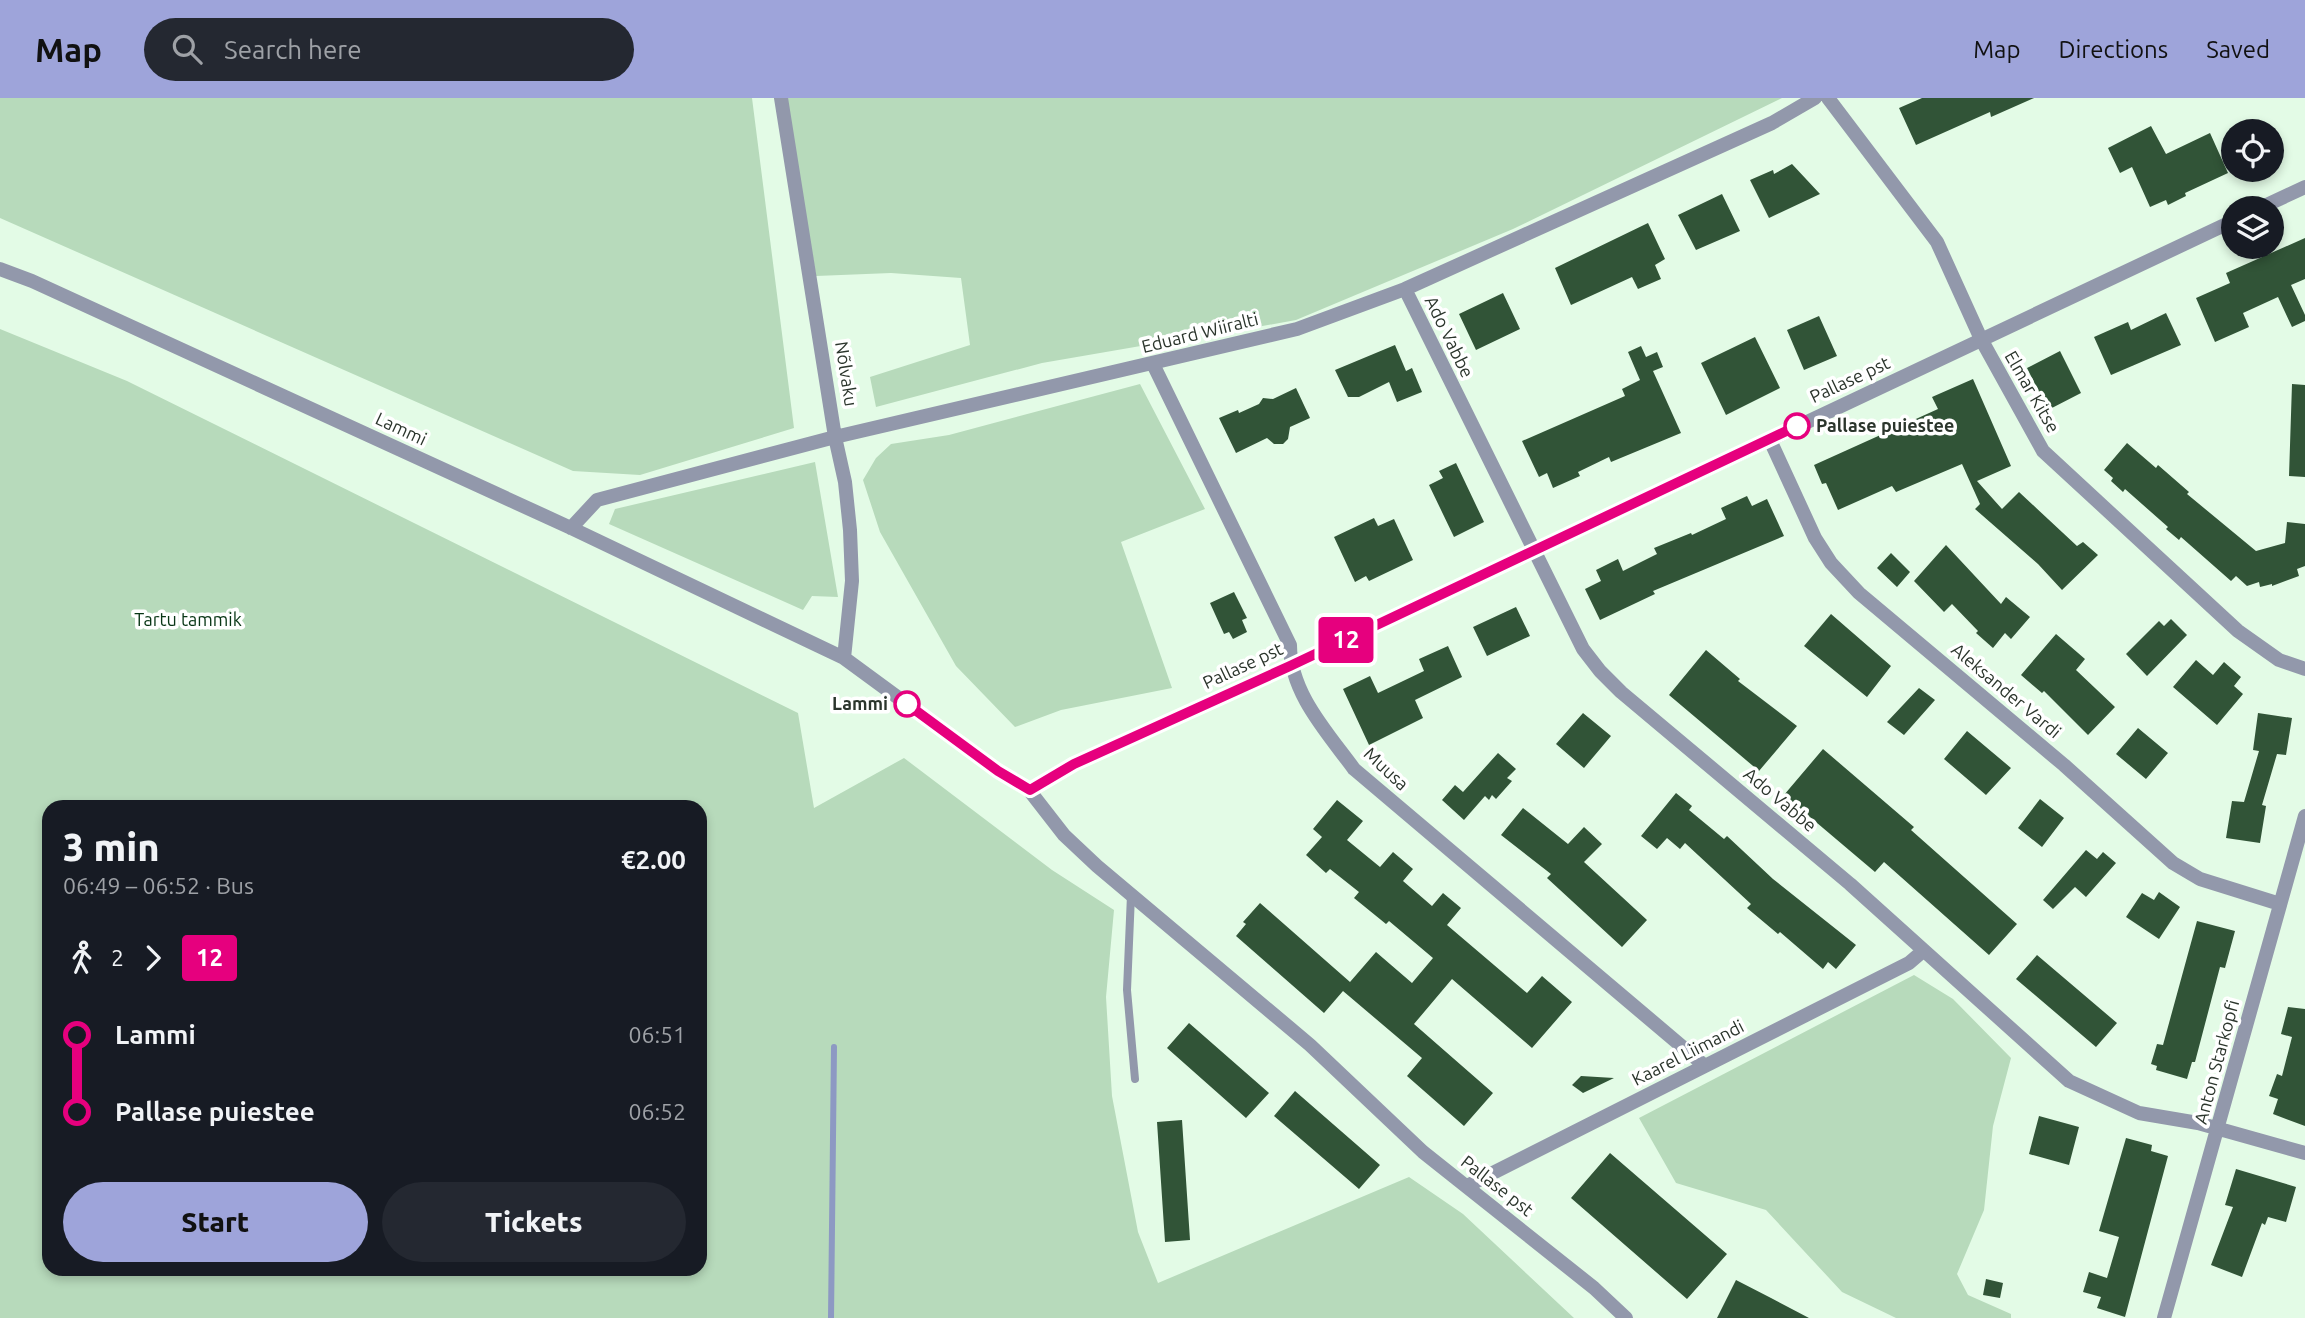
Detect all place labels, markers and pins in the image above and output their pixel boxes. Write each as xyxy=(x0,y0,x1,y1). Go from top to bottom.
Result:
marker: Pallase puiestee xyxy=(1784,413,1810,439)
place label: Pallase puiestee xyxy=(1816,415,1954,435)
marker: Lammi xyxy=(894,691,920,717)
place label: Lammi xyxy=(832,693,888,713)

